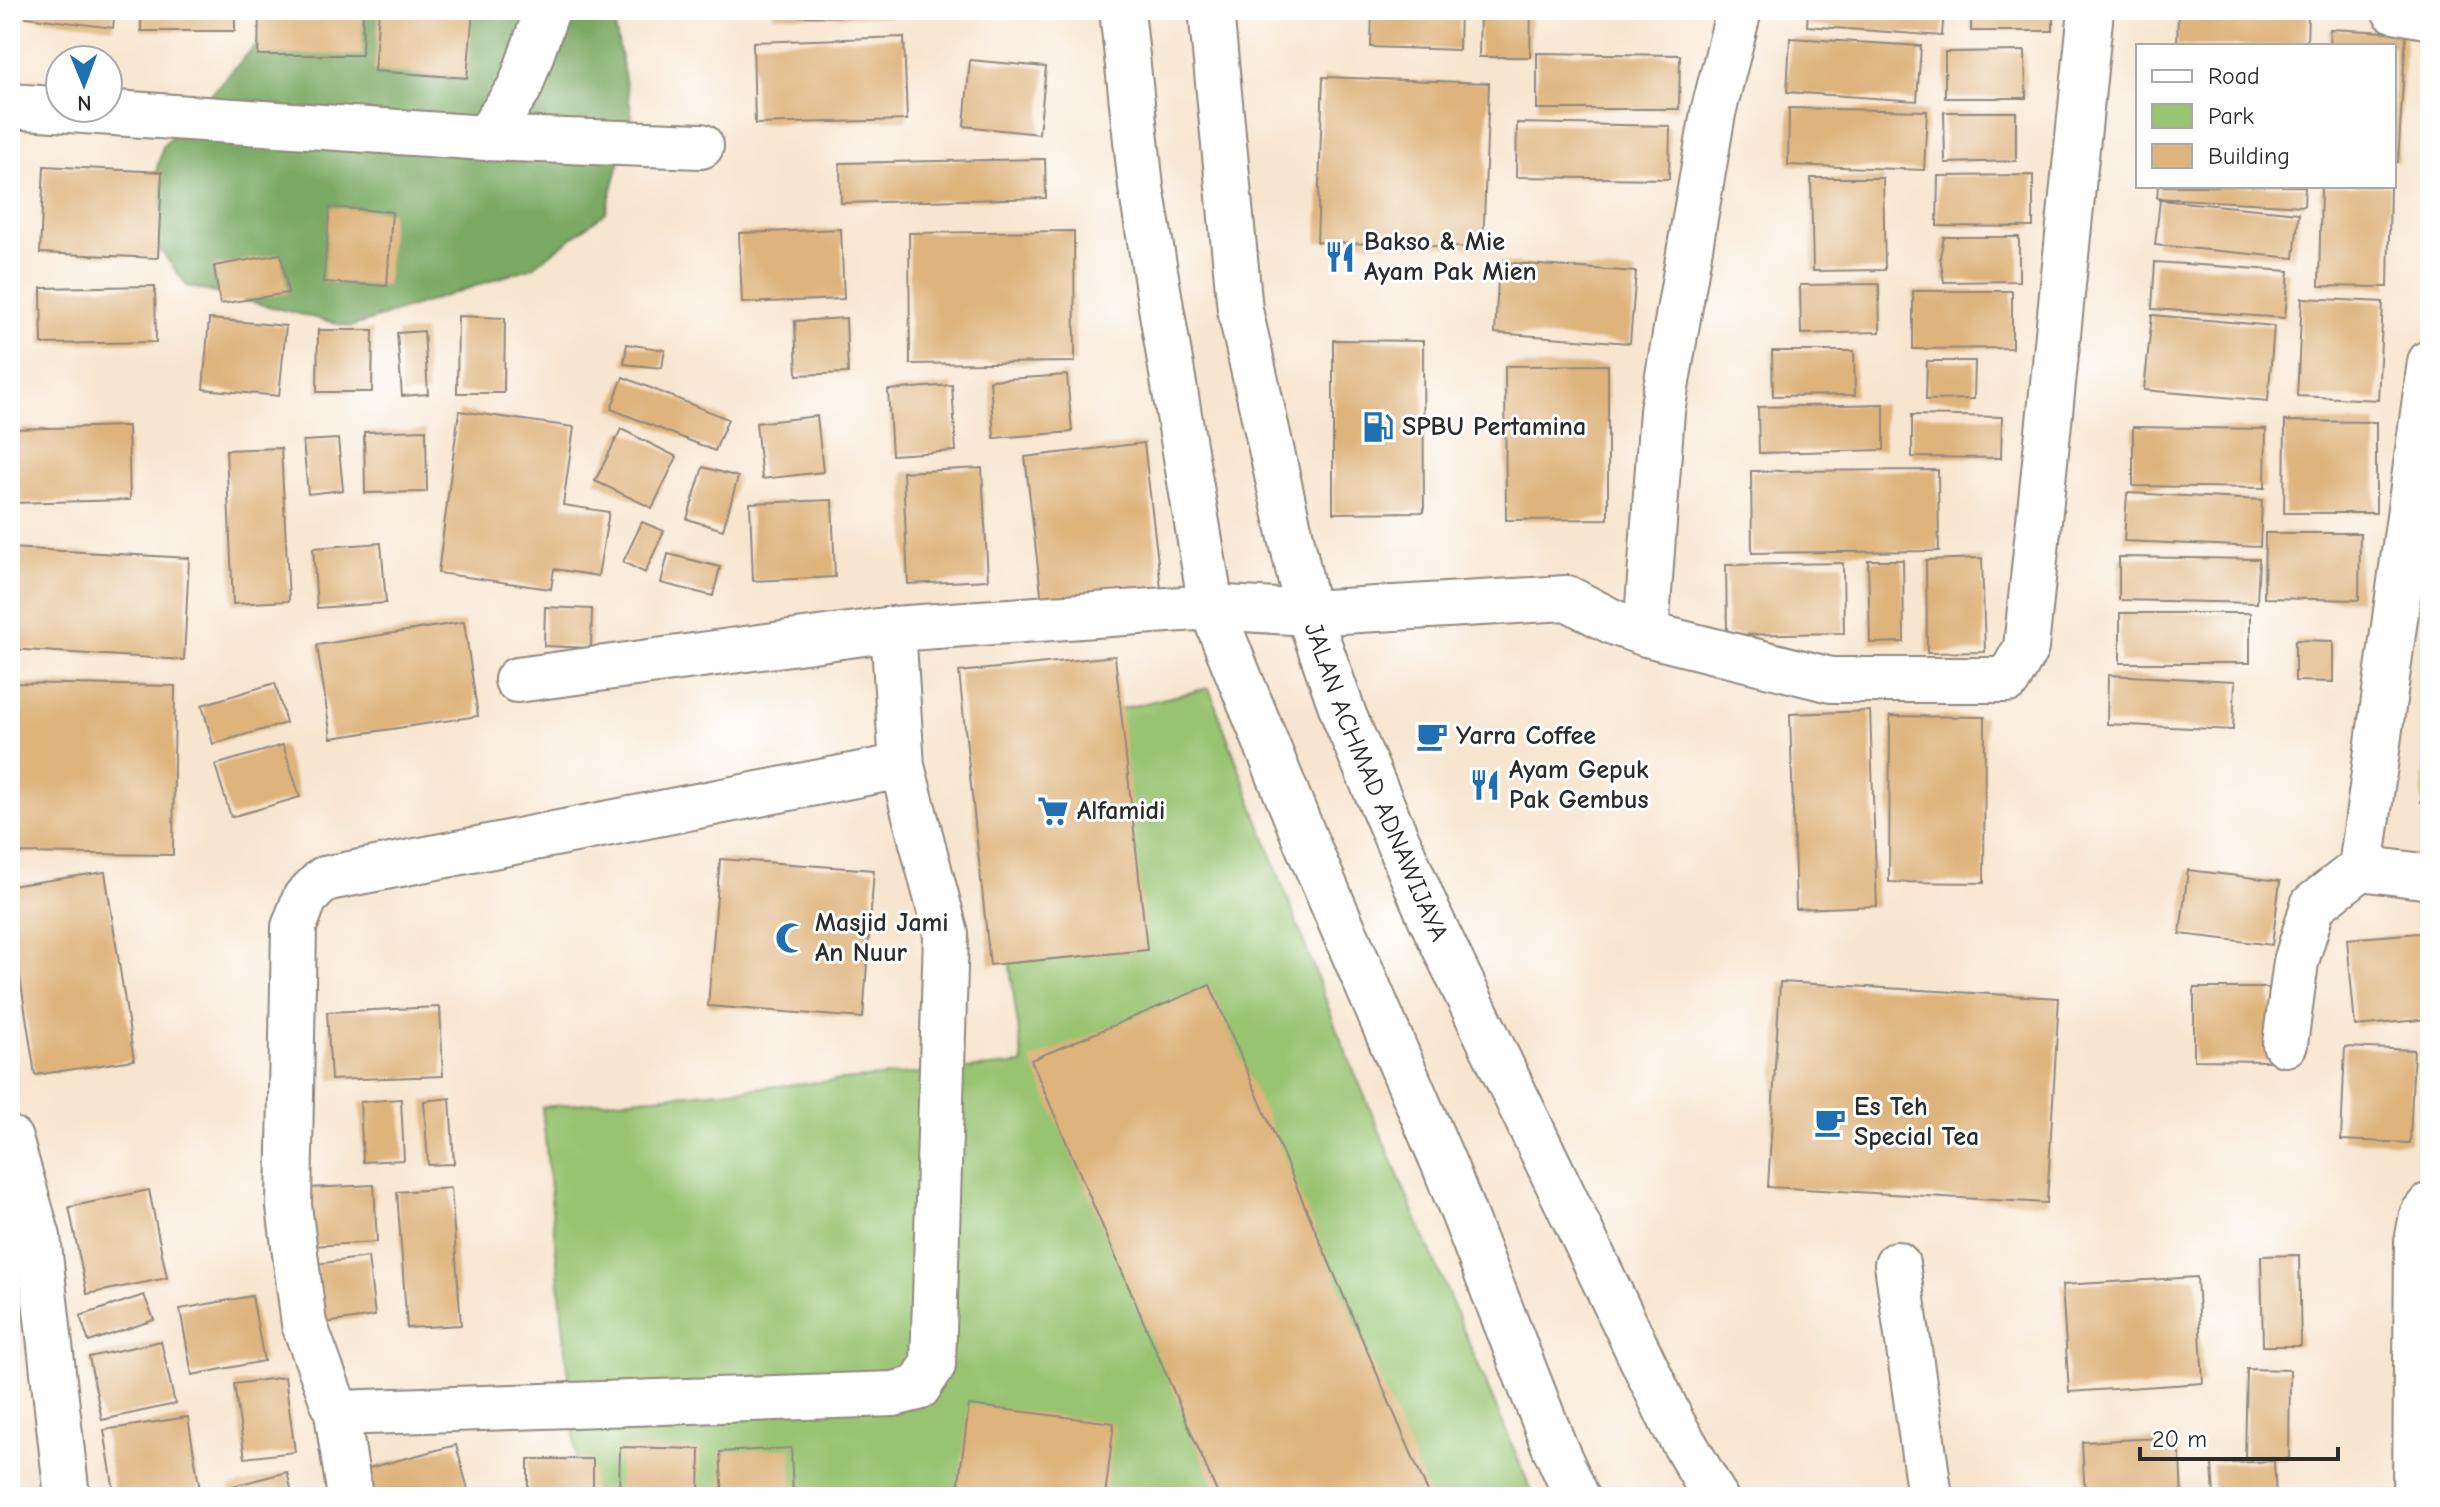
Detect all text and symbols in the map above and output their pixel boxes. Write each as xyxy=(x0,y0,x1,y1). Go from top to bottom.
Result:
north arrow xyxy=(44,44,124,124)
legend xyxy=(2136,44,2396,188)
text: Road xyxy=(2208,62,2260,90)
text: N xyxy=(77,90,92,116)
text: Park xyxy=(2208,102,2254,130)
text: Building xyxy=(2208,142,2290,170)
place label: Bakso & Mie Ayam Pak Mien xyxy=(1364,227,1537,287)
restaurant icon: Bakso & Mie Ayam Pak Mien xyxy=(1323,240,1357,274)
fuel station icon: SPBU Pertamina xyxy=(1361,410,1395,444)
place label: SPBU Pertamina xyxy=(1402,412,1586,442)
street label: JALAN ACHMAD ADNAWIJAYA xyxy=(1298,619,1454,946)
cafe icon: Yarra Coffee xyxy=(1415,719,1449,753)
place label: Yarra Coffee xyxy=(1456,721,1596,751)
place label: Ayam Gepuk Pak Gembus xyxy=(1509,755,1649,815)
restaurant icon: Ayam Gepuk Pak Gembus xyxy=(1468,768,1502,802)
supermarket icon: Alfamidi xyxy=(1036,794,1070,828)
place label: Alfamidi xyxy=(1077,796,1165,826)
place label: Masjid Jami An Nuur xyxy=(815,908,949,968)
mosque icon: Masjid Jami An Nuur xyxy=(774,921,808,955)
place label: Es Teh Special Tea xyxy=(1854,1092,1979,1152)
cafe icon: Es Teh Special Tea xyxy=(1813,1105,1847,1139)
scale bar xyxy=(2140,1411,2338,1461)
text: 20 m xyxy=(2152,1425,2207,1453)

